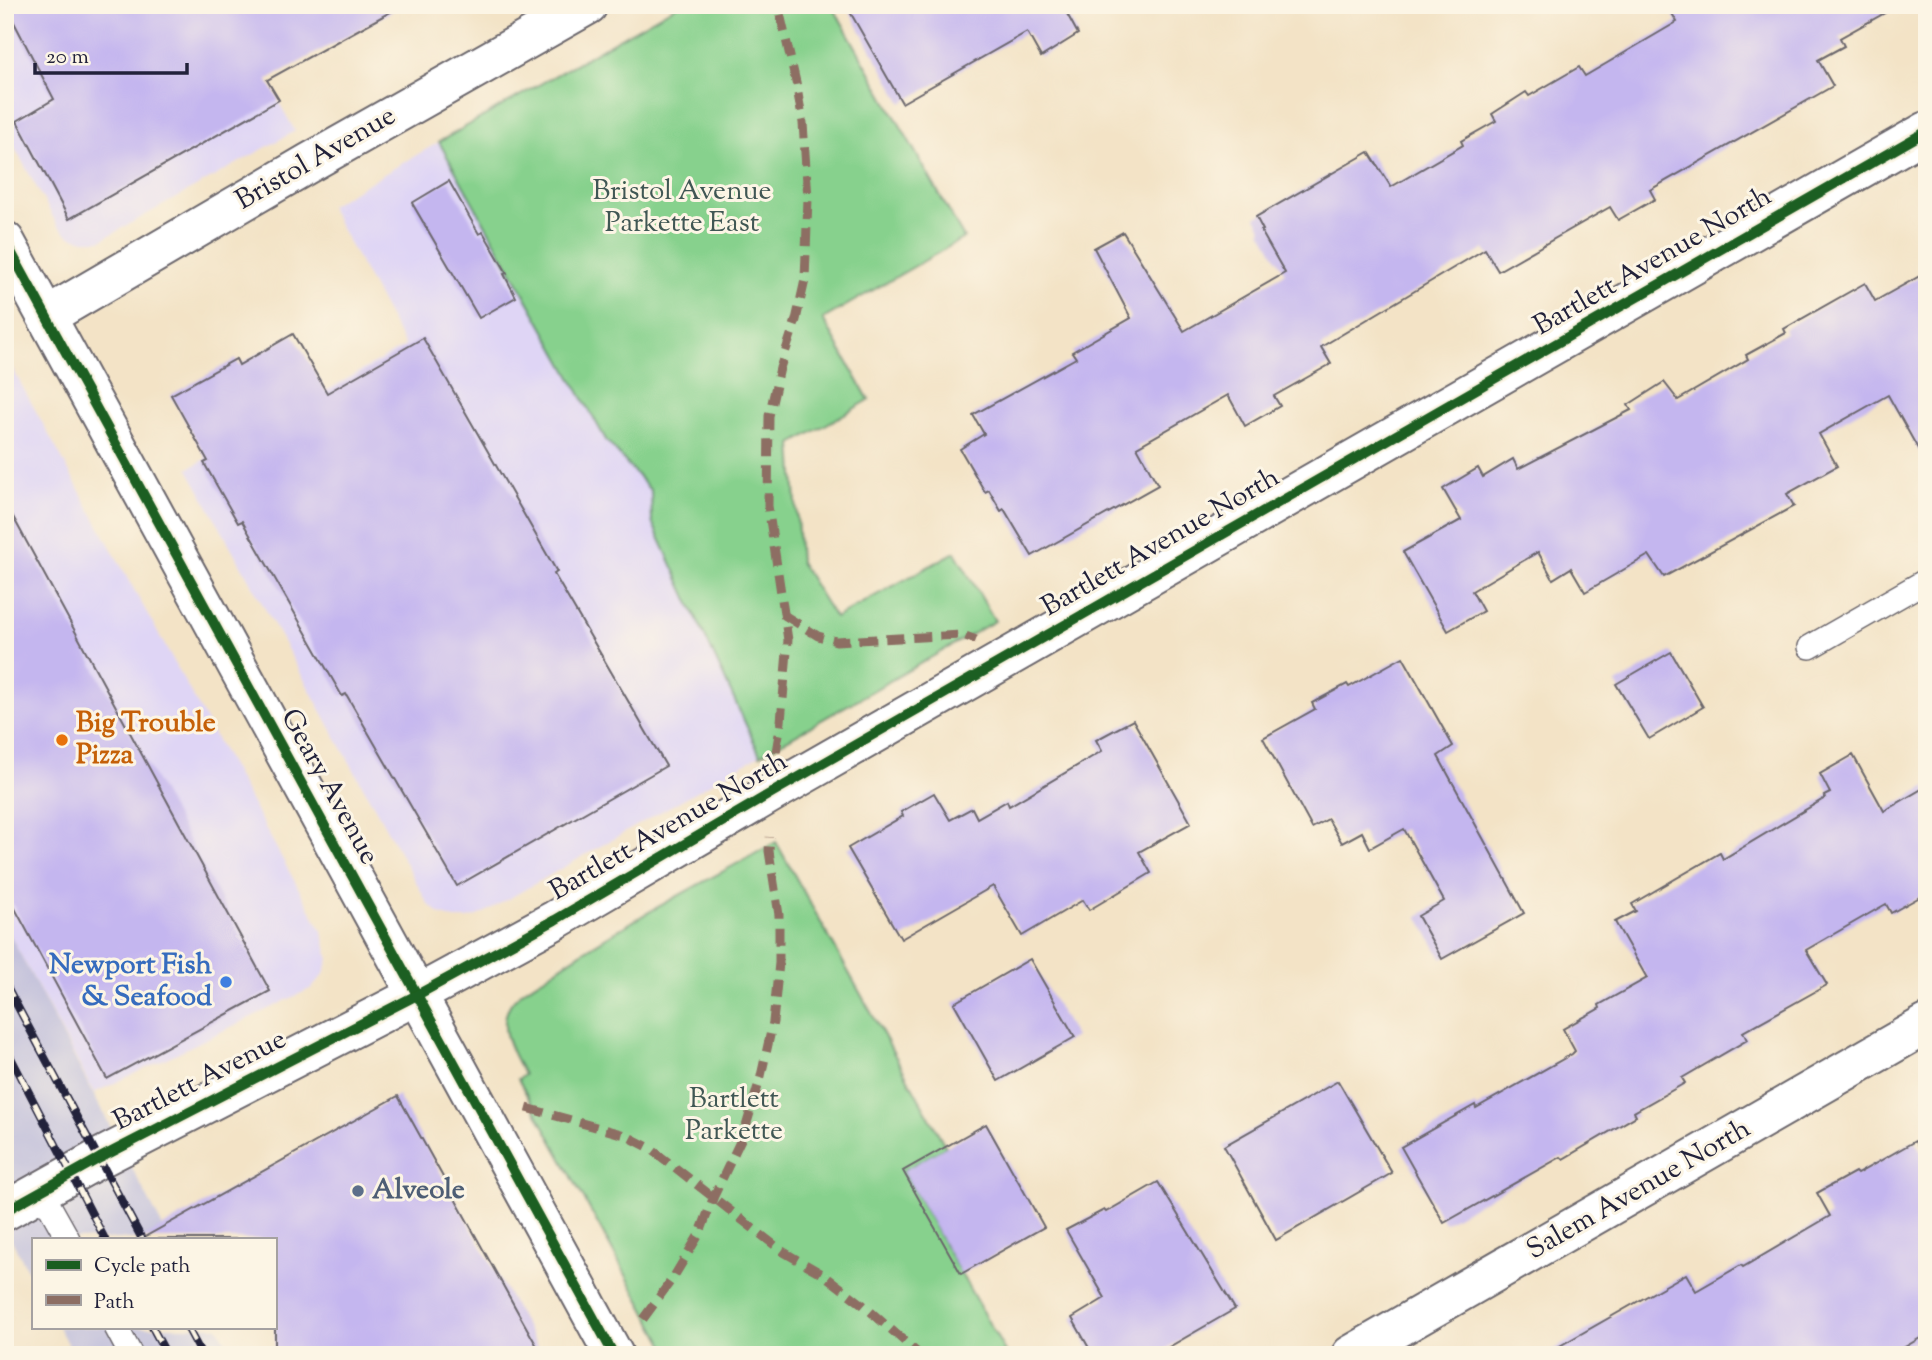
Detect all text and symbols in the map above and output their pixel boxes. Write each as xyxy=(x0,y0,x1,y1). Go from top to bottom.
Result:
scale bar xyxy=(35,32,187,76)
text: 20 m xyxy=(46,43,89,73)
street label: Bristol Avenue xyxy=(228,97,404,221)
park label: Bristol Avenue Parkette East xyxy=(592,172,772,244)
street label: Bartlett Avenue North xyxy=(1526,177,1780,347)
street label: Bartlett Avenue North xyxy=(1034,458,1288,628)
street label: Geary Avenue xyxy=(270,702,388,872)
place label: Big Trouble Pizza xyxy=(76,704,216,776)
marker: Big Trouble Pizza xyxy=(54,732,70,748)
street label: Bartlett Avenue North xyxy=(542,742,796,912)
place label: Newport Fish & Seafood xyxy=(49,946,213,1018)
marker: Newport Fish & Seafood xyxy=(218,974,234,990)
street label: Bartlett Avenue xyxy=(107,1020,293,1142)
park label: Bartlett Parkette xyxy=(685,1080,783,1152)
street label: Salem Avenue North xyxy=(1520,1110,1758,1270)
place label: Alveole xyxy=(372,1171,465,1211)
marker: Alveole xyxy=(350,1183,366,1199)
legend xyxy=(32,1238,276,1328)
text: Cycle path xyxy=(94,1252,191,1282)
text: Path xyxy=(94,1288,135,1318)

